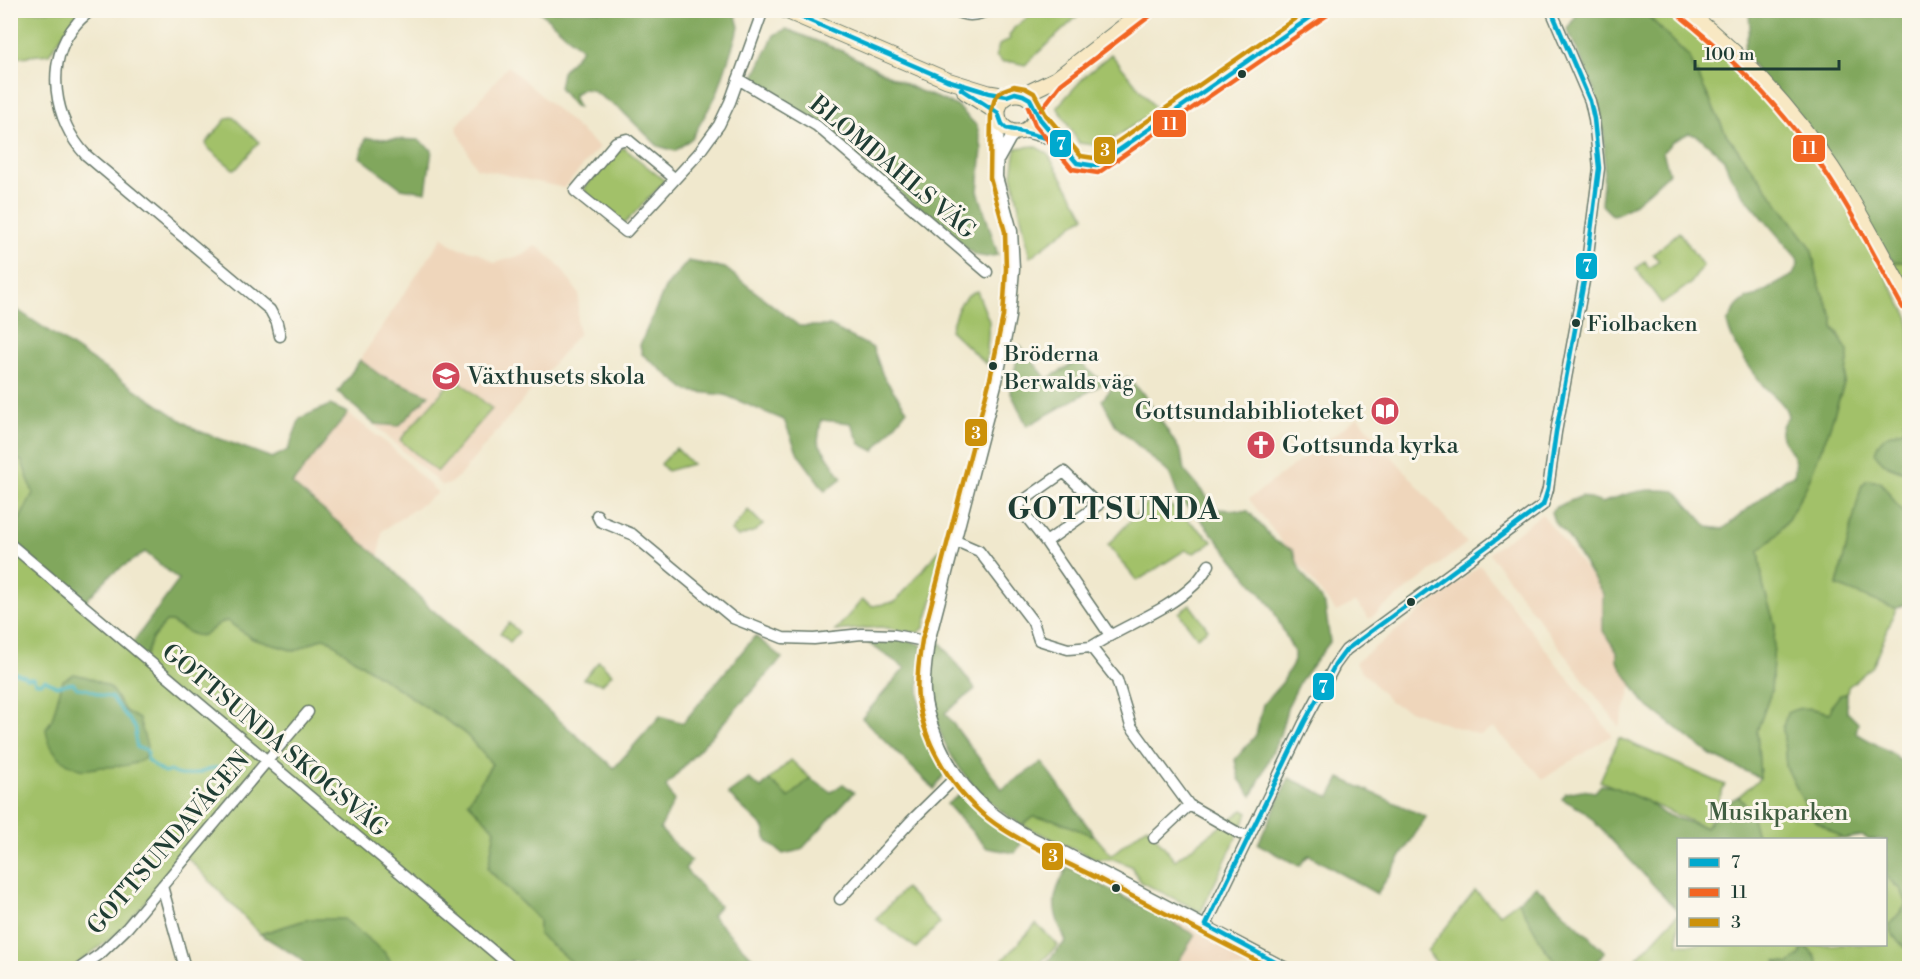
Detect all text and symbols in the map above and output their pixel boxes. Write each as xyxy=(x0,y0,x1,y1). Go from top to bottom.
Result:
scale bar xyxy=(1695,33,1839,71)
text: 100 m xyxy=(1704,43,1755,66)
unlabelled marker xyxy=(1236,68,1248,80)
street label: BLOMDAHLS VÄG xyxy=(802,88,982,246)
line badge: 11 xyxy=(1152,109,1187,138)
text: 11 xyxy=(1162,115,1178,135)
line badge: 7 xyxy=(1049,129,1072,158)
line badge: 11 xyxy=(1792,134,1826,163)
text: 7 xyxy=(1056,135,1066,155)
line badge: 3 xyxy=(1093,136,1116,165)
text: 11 xyxy=(1801,139,1817,159)
text: 3 xyxy=(1100,141,1110,161)
line badge: 7 xyxy=(1575,252,1598,280)
text: 7 xyxy=(1582,257,1592,277)
place label: Fiolbacken xyxy=(1587,311,1698,338)
marker: Fiolbacken xyxy=(1570,317,1582,329)
place label: Bröderna Berwalds väg xyxy=(1003,341,1135,396)
school or university icon: Växthusets skola xyxy=(430,360,462,392)
marker: Bröderna Berwalds väg xyxy=(987,360,999,372)
place label: Växthusets skola xyxy=(466,362,646,392)
library icon: Gottsundabiblioteket xyxy=(1369,395,1401,427)
place label: Gottsundabiblioteket xyxy=(1135,397,1364,427)
line badge: 3 xyxy=(964,418,988,447)
text: 3 xyxy=(971,424,981,444)
church icon: Gottsunda kyrka xyxy=(1245,429,1277,461)
place label: Gottsunda kyrka xyxy=(1282,431,1459,461)
district label: GOTTSUNDA xyxy=(1007,491,1221,529)
unlabelled marker xyxy=(1405,596,1417,608)
street label: GOTTSUNDA SKOGSVÄG xyxy=(155,637,394,844)
line badge: 7 xyxy=(1312,672,1335,701)
text: 7 xyxy=(1318,678,1328,698)
street label: GOTTSUNDAVÄGEN xyxy=(80,745,256,941)
park label: Musikparken xyxy=(1708,798,1848,828)
legend xyxy=(1677,838,1887,946)
line badge: 3 xyxy=(1041,842,1064,871)
text: 3 xyxy=(1048,847,1058,867)
text: 7 xyxy=(1731,851,1740,874)
text: 11 xyxy=(1731,881,1747,904)
unlabelled marker xyxy=(1110,882,1122,894)
text: 3 xyxy=(1731,911,1741,934)

